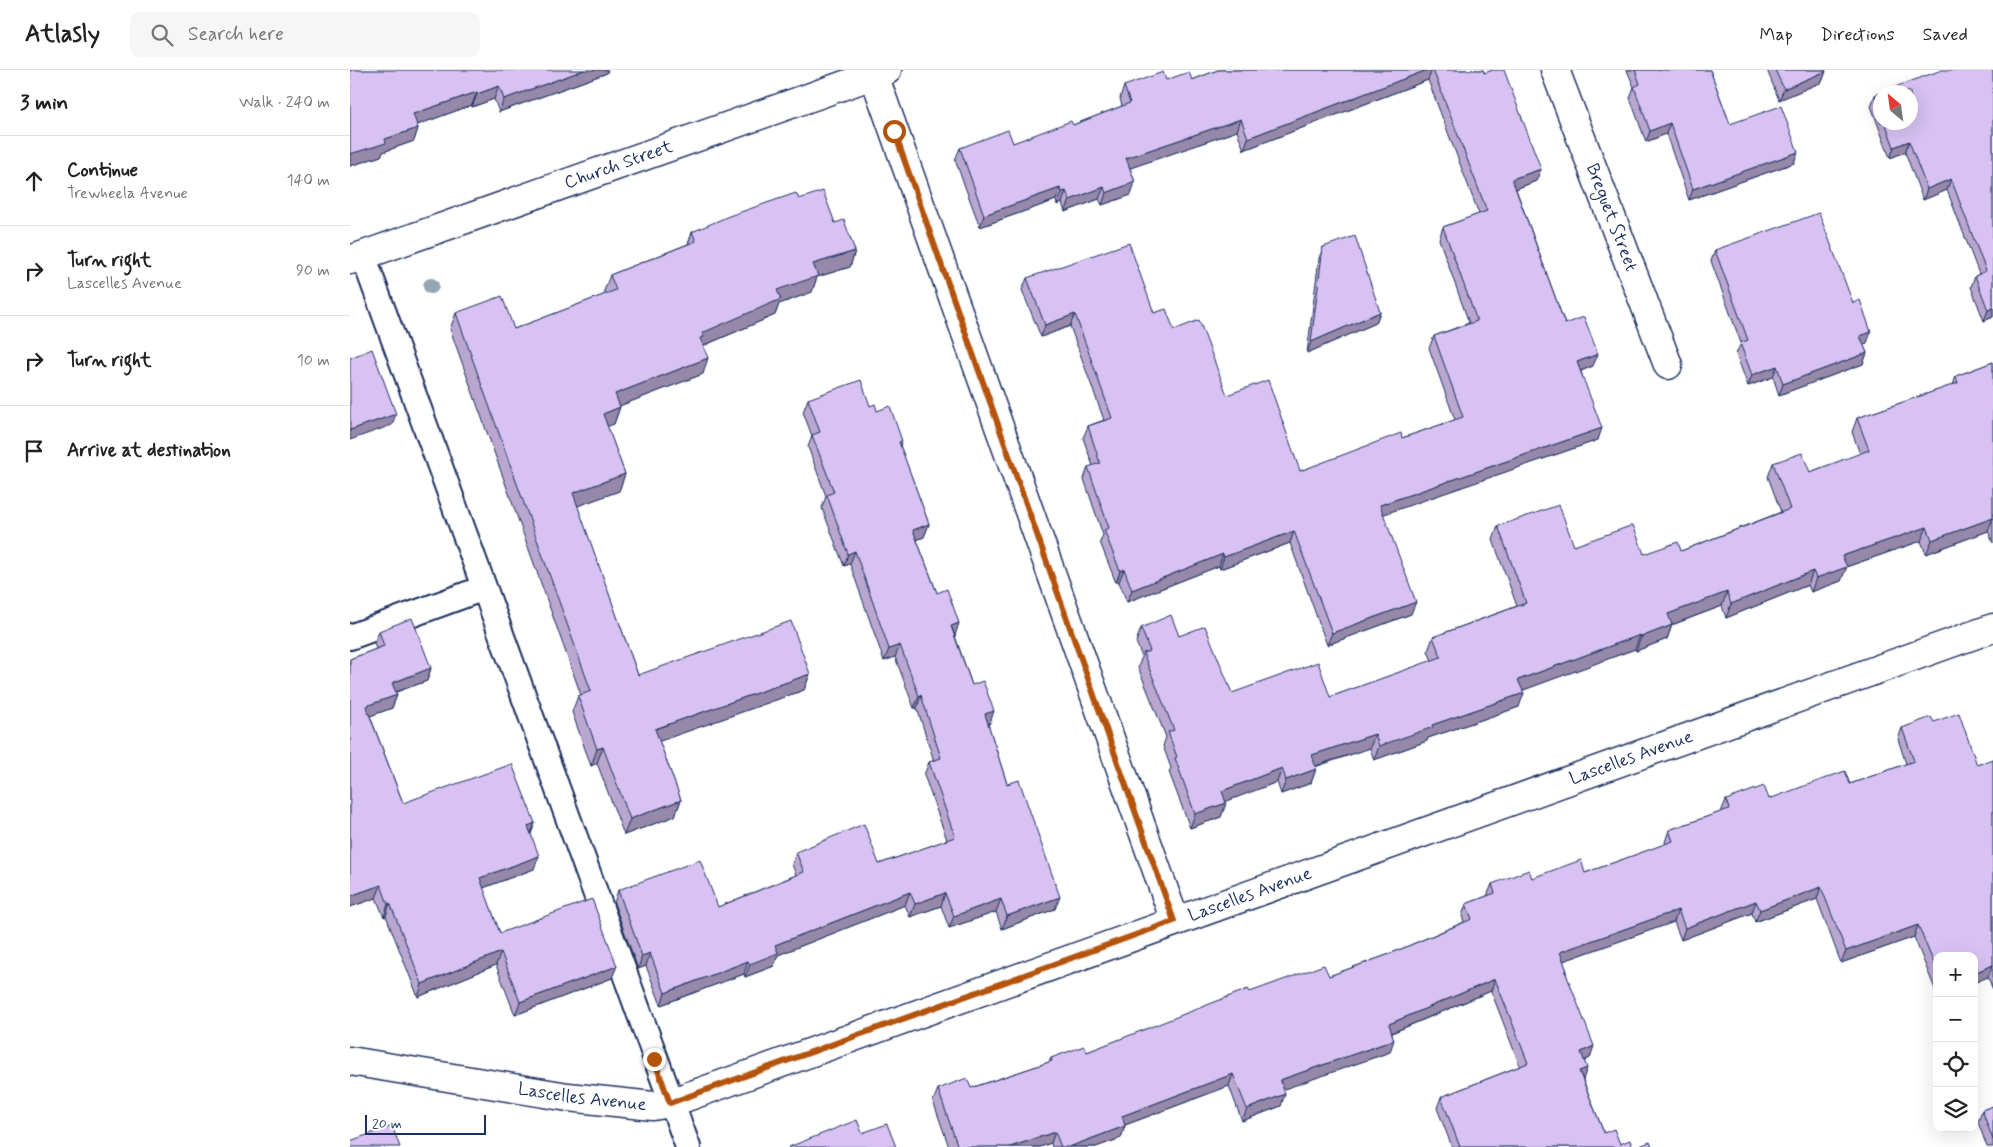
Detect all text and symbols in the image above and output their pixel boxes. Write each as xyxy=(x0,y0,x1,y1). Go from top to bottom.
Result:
search box xyxy=(130,12,480,57)
text: Atlasly xyxy=(25,19,100,50)
icon: search xyxy=(148,21,176,49)
text: Search here xyxy=(188,22,284,47)
text: Map xyxy=(1760,23,1793,47)
text: Directions xyxy=(1821,23,1895,47)
text: Saved xyxy=(1923,23,1968,47)
north arrow xyxy=(1873,85,1918,130)
text: 3 min xyxy=(20,89,68,117)
text: Walk · 240 m xyxy=(239,92,330,113)
route start xyxy=(883,120,906,143)
street label: Church Street xyxy=(561,135,677,195)
text: Continue xyxy=(67,158,138,183)
street label: Breguet Street xyxy=(1580,160,1643,275)
icon: ahead xyxy=(20,167,48,195)
text: 140 m xyxy=(286,170,330,191)
text: Trewheela Avenue xyxy=(67,183,188,204)
text: Turn right xyxy=(67,248,151,273)
icon: right xyxy=(20,257,48,285)
text: 90 m xyxy=(296,260,330,281)
text: Lascelles Avenue xyxy=(67,273,182,294)
icon: right xyxy=(20,347,48,375)
text: Turn right xyxy=(67,348,151,373)
text: 10 m xyxy=(297,350,330,371)
icon: arrive xyxy=(20,437,48,465)
text: Arrive at destination xyxy=(67,438,231,463)
street label: Lascelles Avenue xyxy=(1566,725,1696,791)
street label: Lascelles Avenue xyxy=(1185,862,1315,928)
map controls xyxy=(1933,952,1978,1132)
button: + xyxy=(1933,952,1978,997)
button: − xyxy=(1933,997,1978,1042)
button: locate xyxy=(1933,1042,1978,1087)
route end xyxy=(643,1048,666,1071)
street label: Lascelles Avenue xyxy=(516,1077,648,1117)
button: layers xyxy=(1933,1087,1978,1132)
scale bar xyxy=(365,1112,486,1135)
text: 20 m xyxy=(372,1115,402,1133)

